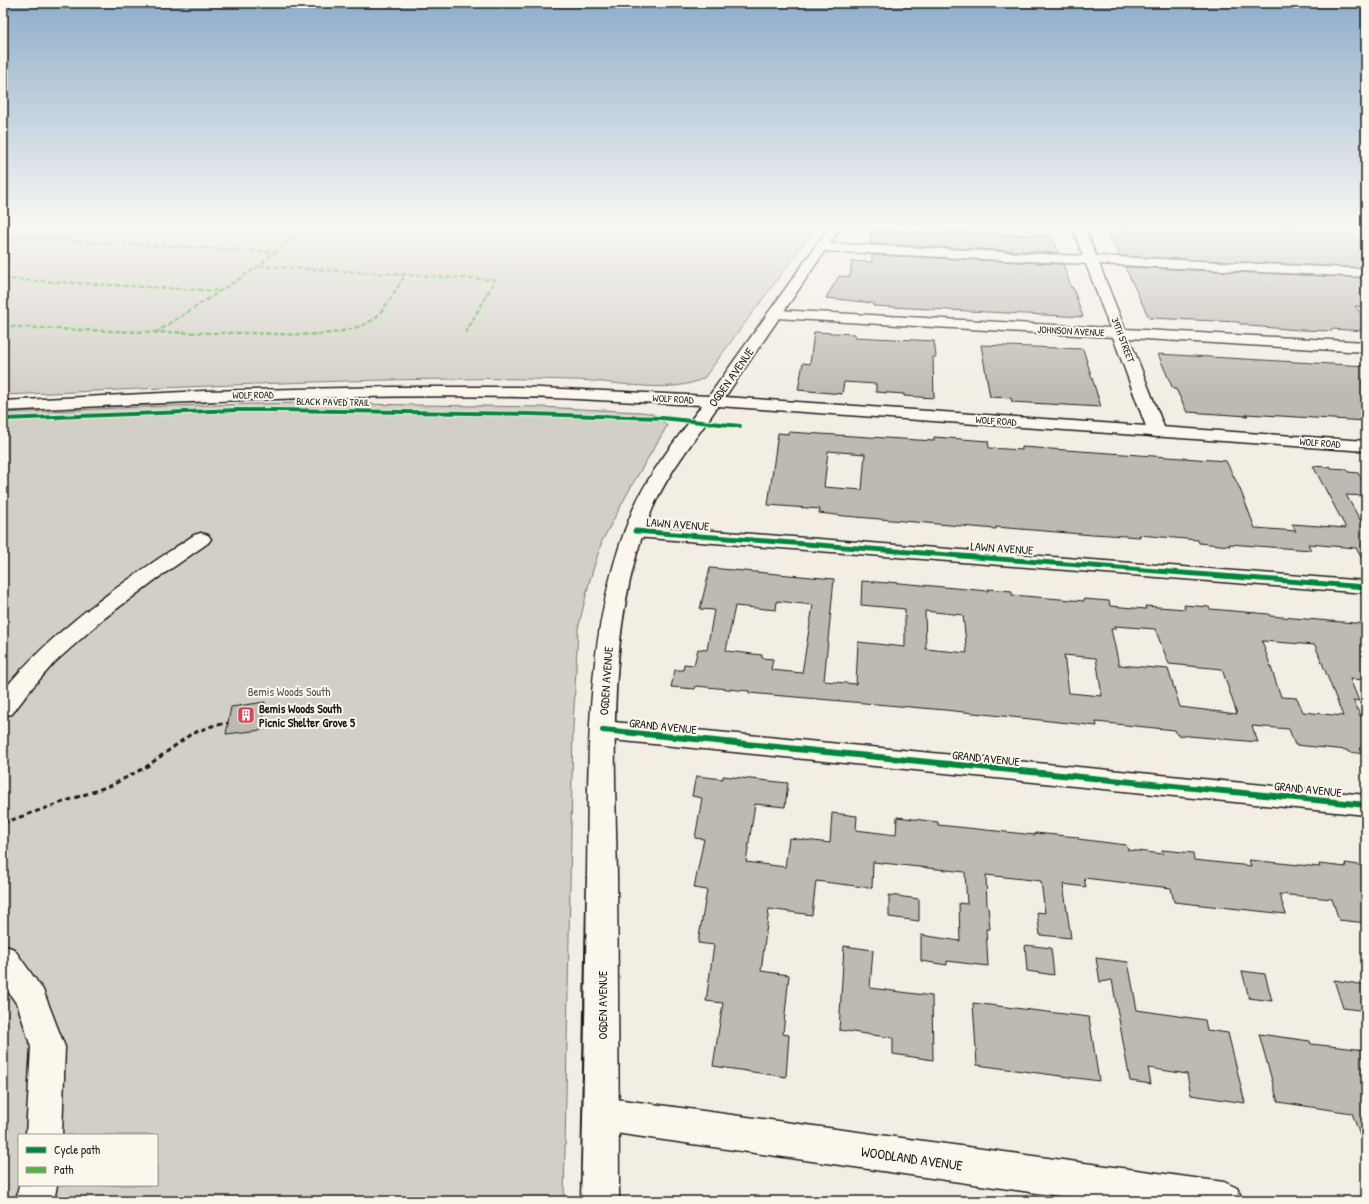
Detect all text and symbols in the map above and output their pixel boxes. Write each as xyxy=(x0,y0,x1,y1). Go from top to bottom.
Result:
street label: 39TH STREET xyxy=(1108,316,1138,365)
street label: JOHNSON AVENUE xyxy=(1037,323,1105,339)
street label: OGDEN AVENUE xyxy=(704,343,758,410)
street label: WOLF ROAD xyxy=(232,388,274,402)
street label: WOLF ROAD xyxy=(652,391,694,407)
street label: BLACK PAVED TRAIL xyxy=(296,395,370,409)
street label: WOLF ROAD xyxy=(975,413,1017,429)
street label: WOLF ROAD xyxy=(1299,435,1341,451)
street label: LAWN AVENUE xyxy=(646,513,711,535)
street label: LAWN AVENUE xyxy=(970,537,1035,559)
street label: OGDEN AVENUE xyxy=(595,645,617,716)
park label: Bemis Woods South xyxy=(248,683,330,700)
place label: Bemis Woods South Picnic Shelter Grove 5 xyxy=(259,700,356,731)
building icon: Bemis Woods South Picnic Shelter Grove 5 xyxy=(236,705,256,725)
street label: GRAND AVENUE xyxy=(628,714,698,738)
street label: GRAND AVENUE xyxy=(951,746,1021,770)
street label: GRAND AVENUE xyxy=(1273,777,1343,801)
street label: OGDEN AVENUE xyxy=(594,970,611,1039)
legend xyxy=(18,1134,158,1186)
text: Cycle path xyxy=(54,1141,100,1158)
street label: WOODLAND AVENUE xyxy=(860,1141,964,1175)
text: Path xyxy=(54,1161,74,1178)

